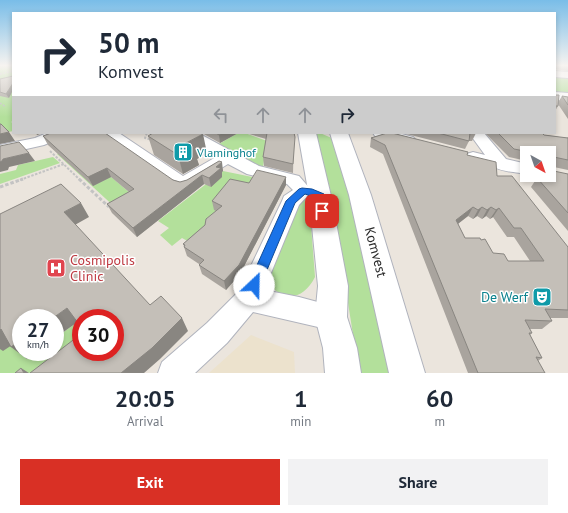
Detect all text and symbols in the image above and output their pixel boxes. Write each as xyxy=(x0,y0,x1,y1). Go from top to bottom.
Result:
text: 50 m xyxy=(98,24,159,61)
icon: right xyxy=(32,28,84,80)
text: Komvest xyxy=(98,60,164,83)
icon: left xyxy=(210,104,232,126)
icon: ahead xyxy=(252,104,274,126)
icon: ahead xyxy=(294,104,316,126)
icon: right xyxy=(336,104,358,126)
building icon: Vlaminghof xyxy=(172,141,194,163)
place label: Vlaminghof xyxy=(196,145,257,160)
north arrow xyxy=(520,146,556,182)
map controls xyxy=(520,146,556,182)
pin xyxy=(305,194,339,228)
icon: arrive xyxy=(311,200,333,222)
street label: Komvest xyxy=(361,225,391,279)
place label: Cosmipolis Clinic xyxy=(70,251,135,285)
hospital icon: Cosmipolis Clinic xyxy=(45,257,67,279)
position arrow xyxy=(233,264,275,306)
theatre icon: De Werf xyxy=(531,286,553,308)
place label: De Werf xyxy=(481,288,529,306)
speed limit sign: 30 xyxy=(72,309,124,361)
text: 27 xyxy=(27,317,49,343)
text: km/h xyxy=(27,338,49,351)
text: 20:05 xyxy=(115,383,176,414)
text: 1 xyxy=(294,383,308,414)
text: 60 xyxy=(426,383,453,414)
text: Arrival xyxy=(127,413,163,430)
text: min xyxy=(290,413,311,430)
text: m xyxy=(434,413,445,430)
button: Exit xyxy=(20,459,280,505)
button: Share xyxy=(288,459,548,505)

